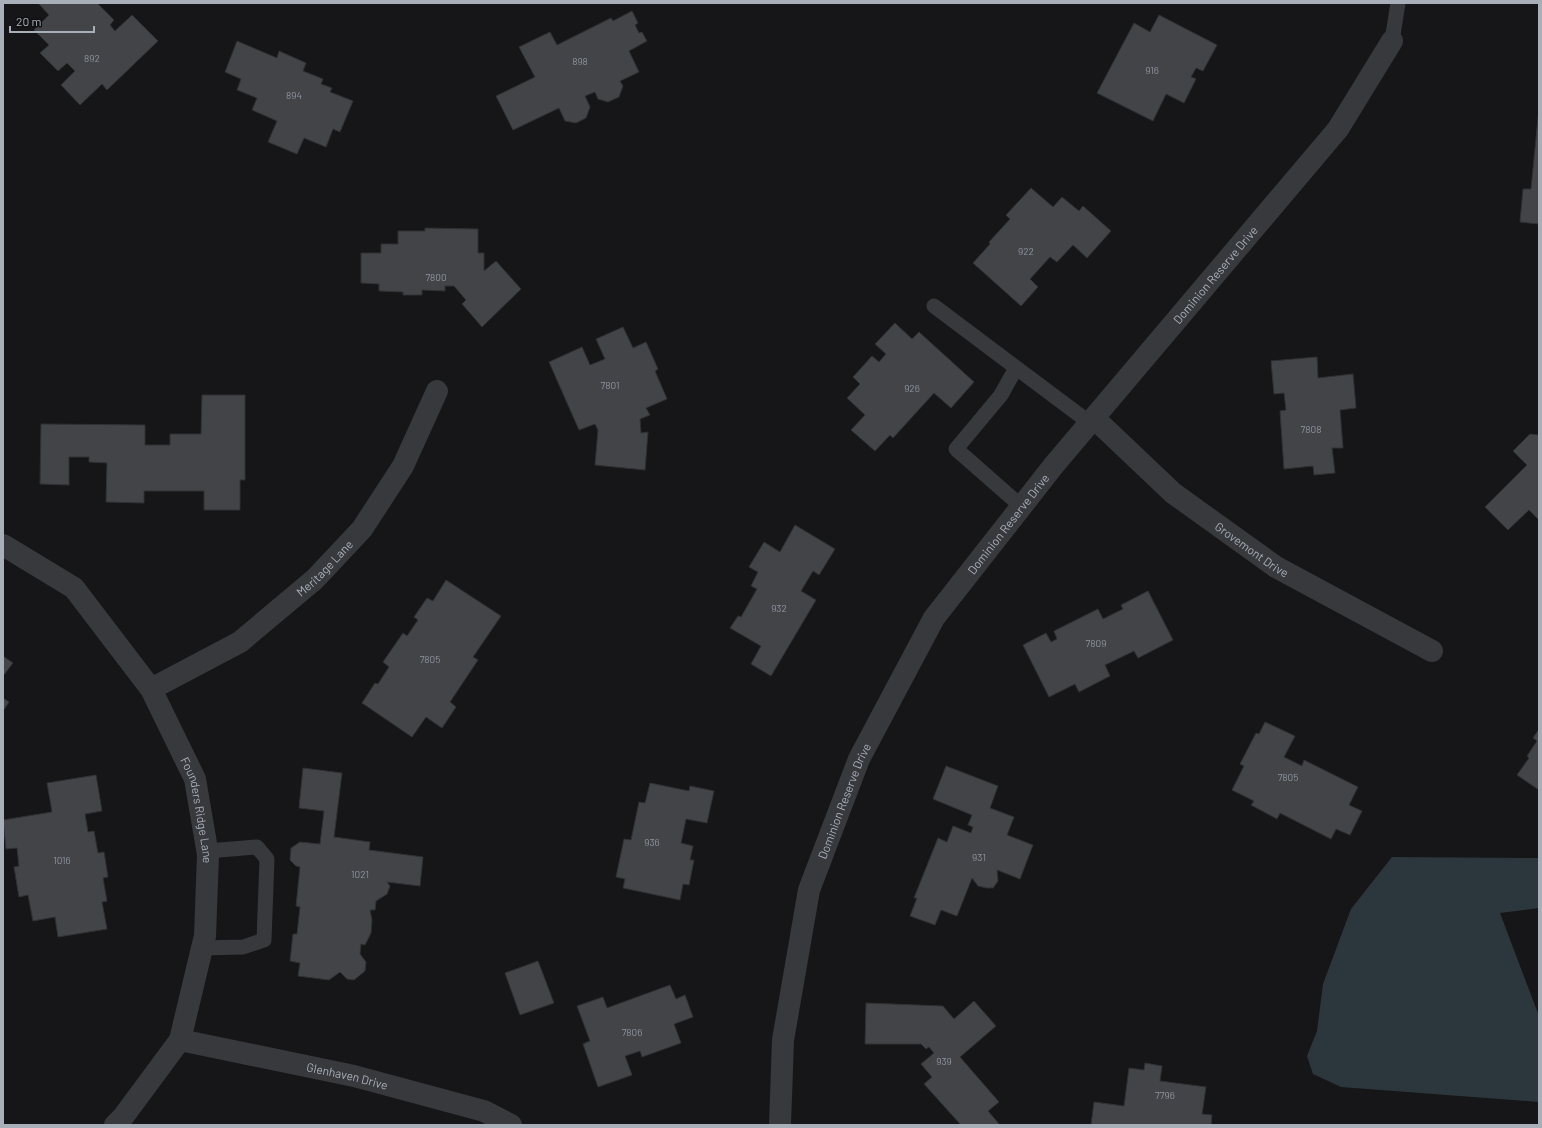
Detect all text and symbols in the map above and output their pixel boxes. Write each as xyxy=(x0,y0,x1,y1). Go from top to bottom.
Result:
scale bar xyxy=(10,8,94,34)
text: 20 m xyxy=(16,14,42,28)
house number: 892 xyxy=(84,52,100,64)
house number: 898 xyxy=(572,55,588,67)
house number: 916 xyxy=(1145,64,1159,76)
house number: 894 xyxy=(286,89,302,101)
street label: Dominion Reserve Drive xyxy=(1170,223,1260,326)
house number: 922 xyxy=(1018,245,1034,257)
house number: 7800 xyxy=(425,271,447,283)
house number: 7801 xyxy=(601,379,619,391)
house number: 926 xyxy=(904,382,920,394)
house number: 7808 xyxy=(1301,423,1321,435)
street label: Dominion Reserve Drive xyxy=(964,471,1052,577)
street label: Grovemont Drive xyxy=(1213,519,1291,580)
street label: Meritage Lane xyxy=(293,537,355,599)
house number: 932 xyxy=(771,602,787,614)
house number: 7809 xyxy=(1086,637,1106,649)
house number: 7805 xyxy=(420,653,440,665)
street label: Dominion Reserve Drive xyxy=(815,740,873,861)
street label: Founders Ridge Lane xyxy=(178,755,215,864)
house number: 7805 xyxy=(1278,771,1298,783)
house number: 936 xyxy=(644,836,660,848)
house number: 931 xyxy=(972,851,986,863)
house number: 1016 xyxy=(53,854,71,866)
house number: 1021 xyxy=(351,868,369,880)
house number: 7806 xyxy=(622,1026,642,1038)
house number: 939 xyxy=(936,1055,952,1067)
street label: Glenhaven Drive xyxy=(305,1059,389,1092)
house number: 7796 xyxy=(1155,1089,1175,1101)

